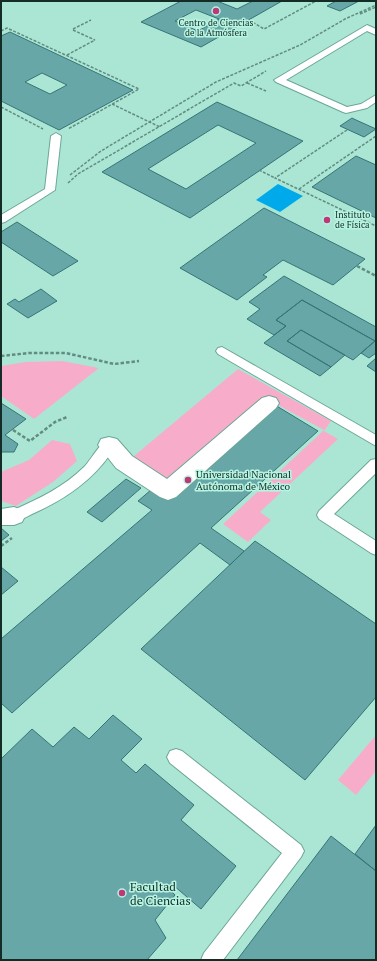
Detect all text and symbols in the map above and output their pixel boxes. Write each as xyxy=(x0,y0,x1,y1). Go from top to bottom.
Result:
marker: Centro de Ciencias de la Atmósfera xyxy=(211,6,221,16)
place label: Centro de Ciencias de la Atmósfera xyxy=(179,17,254,39)
place label: Instituto de Física xyxy=(335,209,370,231)
marker: Instituto de Física xyxy=(322,215,332,225)
place label: Universidad Nacional Autónoma de México xyxy=(196,468,291,493)
marker: Universidad Nacional Autónoma de México xyxy=(183,475,193,485)
place label: Facultad de Ciencias xyxy=(130,879,191,908)
marker: Facultad de Ciencias xyxy=(117,888,127,898)

